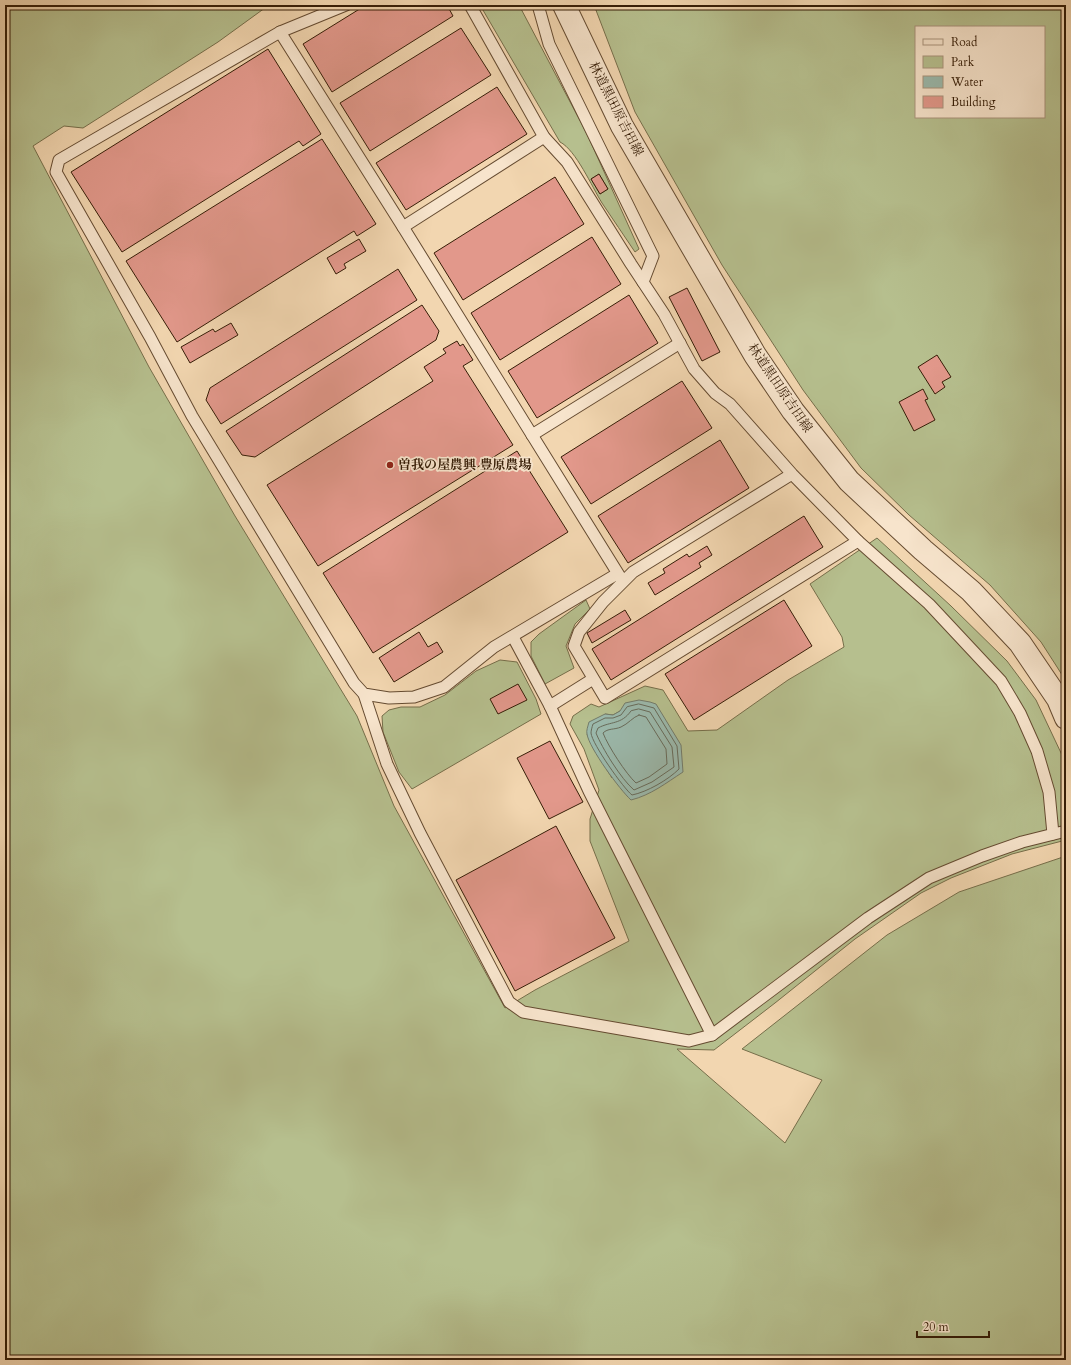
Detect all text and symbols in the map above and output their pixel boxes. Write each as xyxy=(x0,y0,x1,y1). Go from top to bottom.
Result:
legend xyxy=(915,26,1045,118)
text: Road xyxy=(951,34,978,50)
text: Park xyxy=(951,54,975,70)
street label: 林道黒田原吉田線 xyxy=(584,59,648,159)
text: Water xyxy=(950,74,984,90)
text: Building xyxy=(951,94,996,110)
street label: 林道黒田原吉田線 xyxy=(743,340,817,436)
place label: 曽我の屋農興 豊原農場 xyxy=(398,456,532,474)
marker: 曽我の屋農興 豊原農場 xyxy=(385,460,395,470)
scale bar xyxy=(917,1313,989,1339)
text: 20 m xyxy=(923,1319,950,1335)

